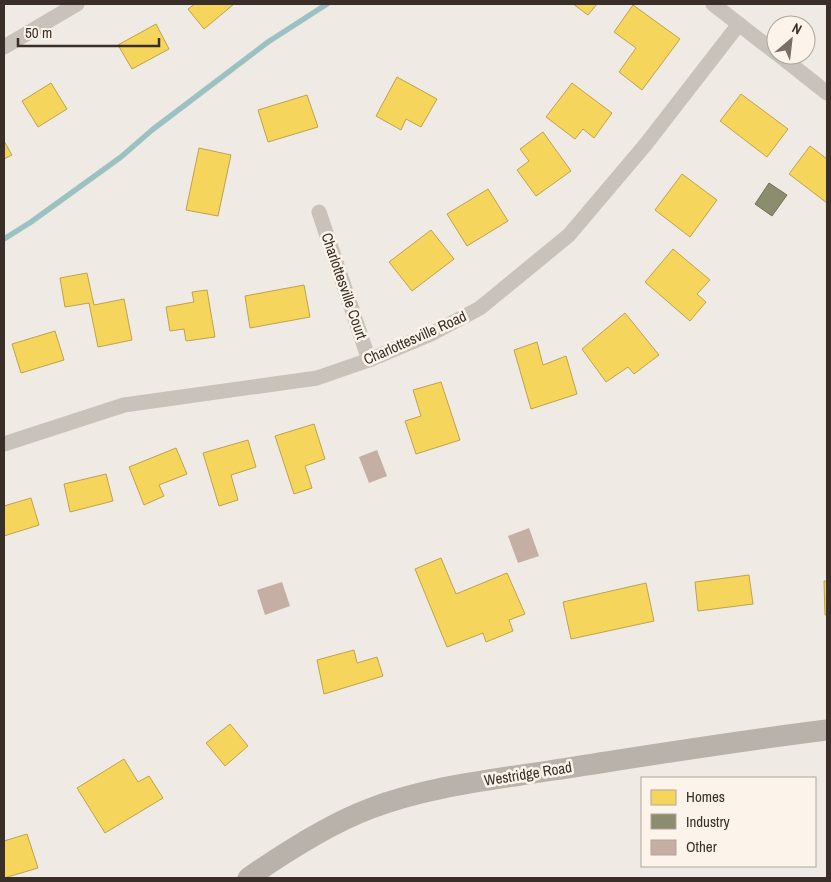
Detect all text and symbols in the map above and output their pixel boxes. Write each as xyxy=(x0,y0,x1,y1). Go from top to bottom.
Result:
scale bar xyxy=(18,15,159,47)
north arrow xyxy=(766,15,816,65)
text: N xyxy=(789,19,805,38)
text: 50 m xyxy=(25,22,52,43)
street label: Charlottesville Court xyxy=(316,230,373,342)
street label: Charlottesville Road xyxy=(360,305,470,370)
street label: Westridge Road xyxy=(482,756,573,791)
legend xyxy=(641,777,816,867)
text: Homes xyxy=(686,786,725,807)
text: Industry xyxy=(686,811,731,832)
text: Other xyxy=(686,836,717,857)

